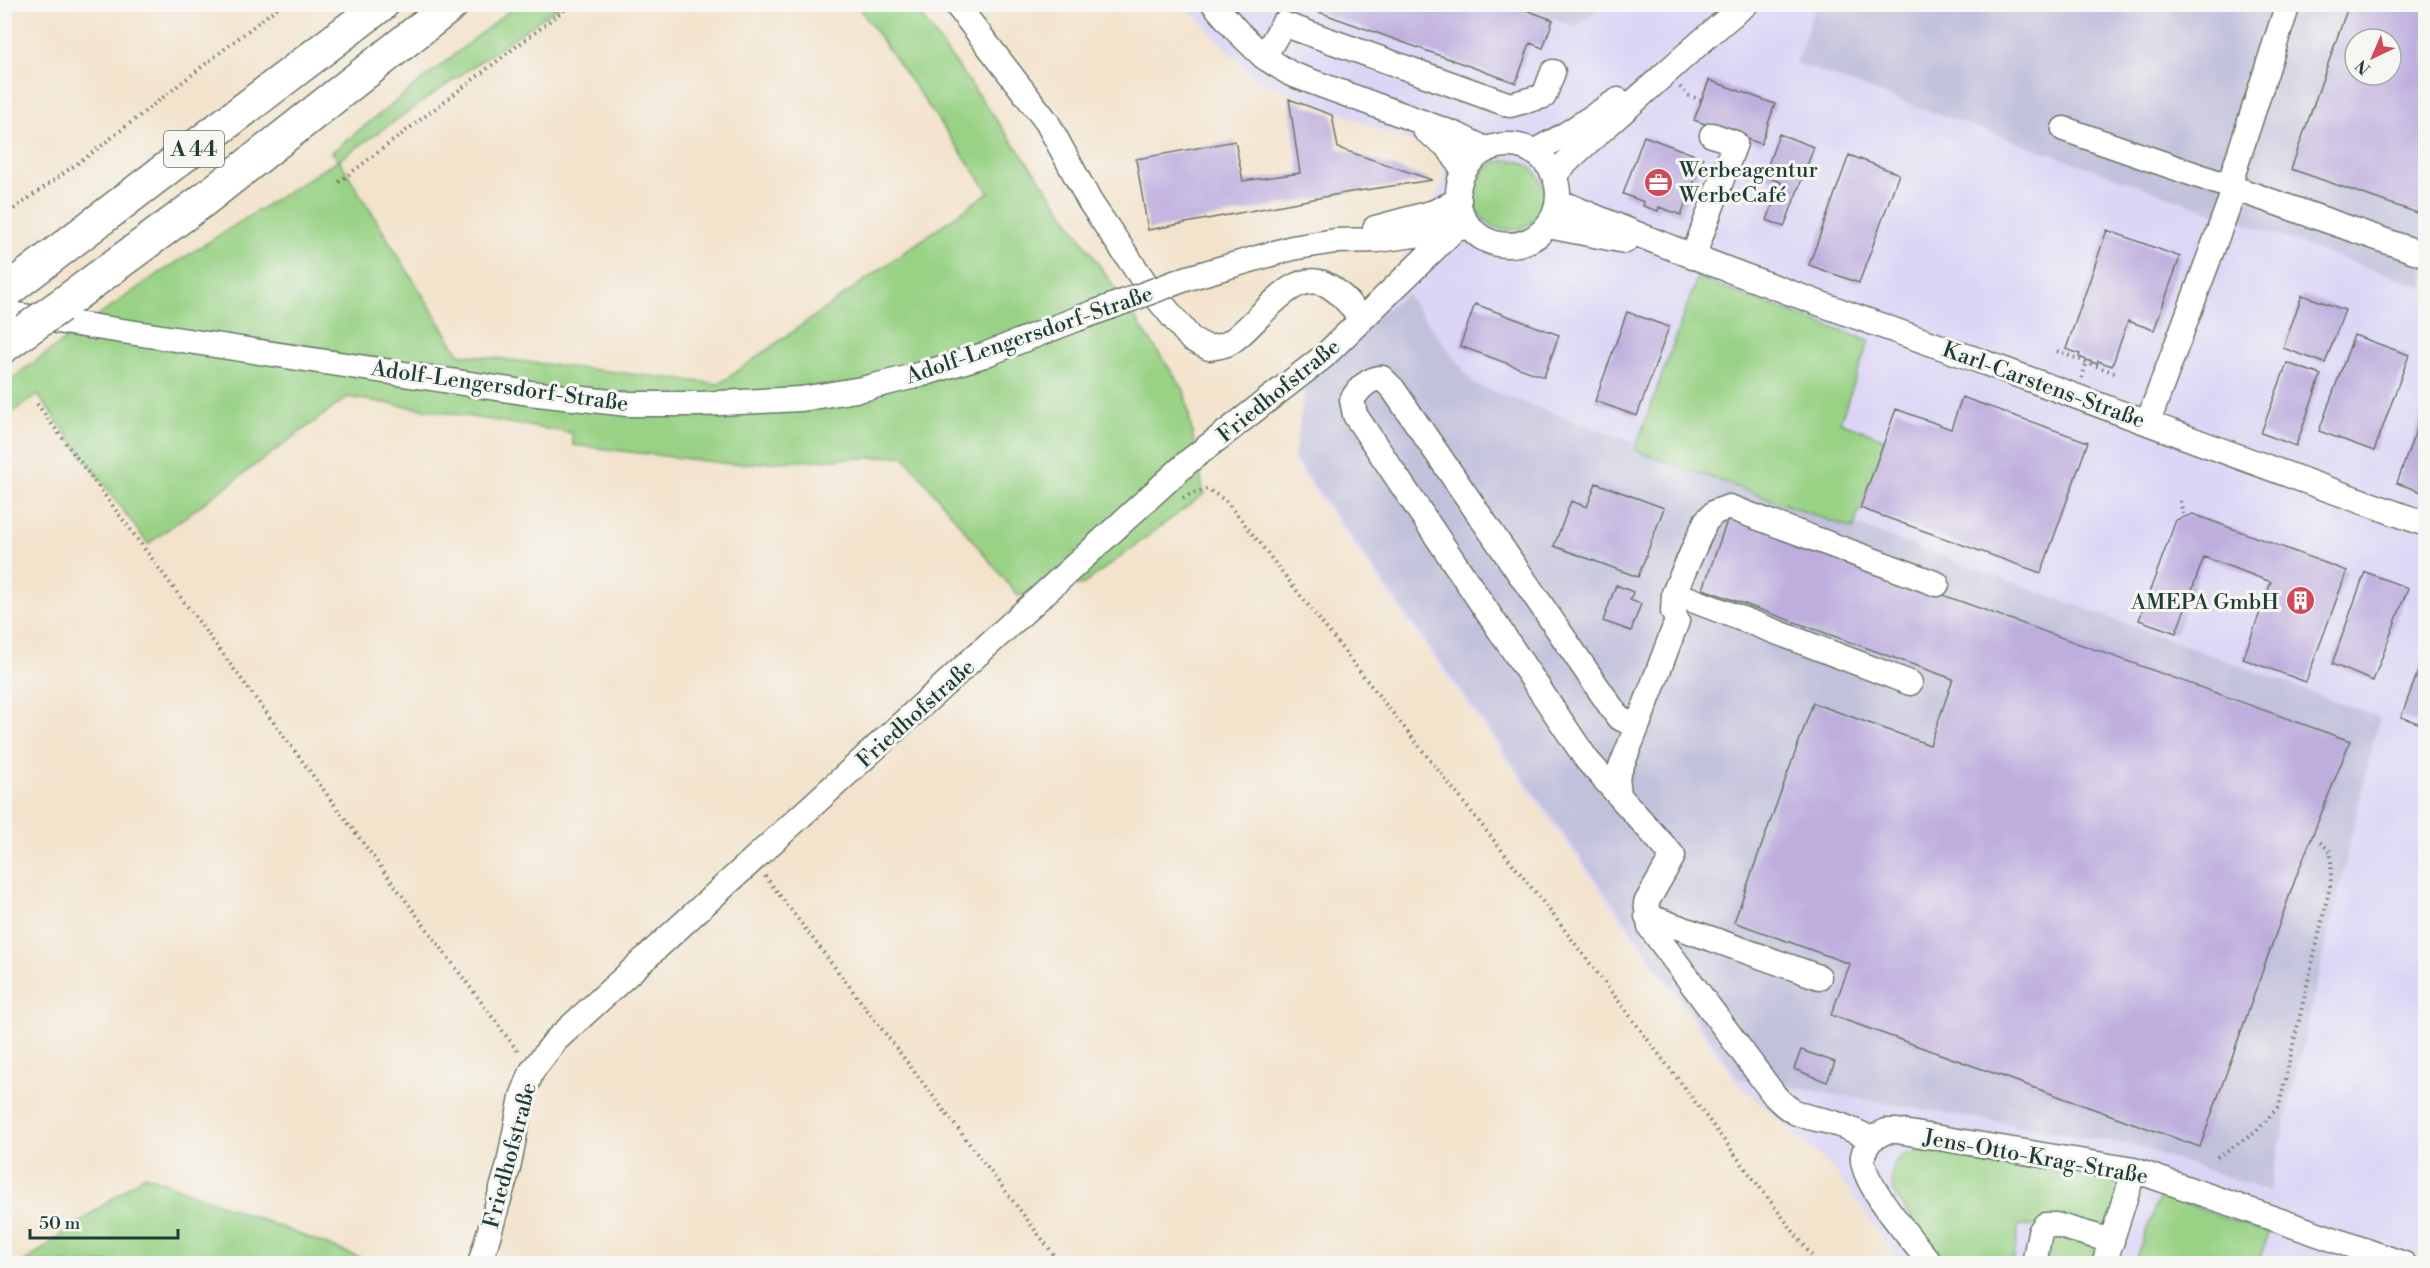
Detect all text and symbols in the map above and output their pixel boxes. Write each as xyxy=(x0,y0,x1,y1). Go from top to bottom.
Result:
north arrow xyxy=(2343,27,2403,87)
text: N xyxy=(2352,55,2375,79)
road number: A 44 xyxy=(164,131,224,167)
place label: Werbeagentur WerbeCafé xyxy=(1678,157,1818,209)
office icon: Werbeagentur WerbeCafé xyxy=(1642,166,1674,198)
street label: Adolf-Lengersdorf-Straße xyxy=(901,280,1157,391)
street label: Friedhofstraße xyxy=(1212,334,1346,449)
street label: Karl-Carstens-Straße xyxy=(1939,336,2148,435)
street label: Adolf-Lengersdorf-Straße xyxy=(368,355,630,418)
building icon: AMEPA GmbH xyxy=(2284,585,2316,617)
place label: AMEPA GmbH xyxy=(2130,589,2279,616)
street label: Friedhofstraße xyxy=(851,654,981,774)
street label: Friedhofstraße xyxy=(478,1080,543,1231)
street label: Jens-Otto-Krag-Straße xyxy=(1920,1124,2150,1191)
scale bar xyxy=(30,1202,178,1240)
text: 50 m xyxy=(39,1212,81,1235)

